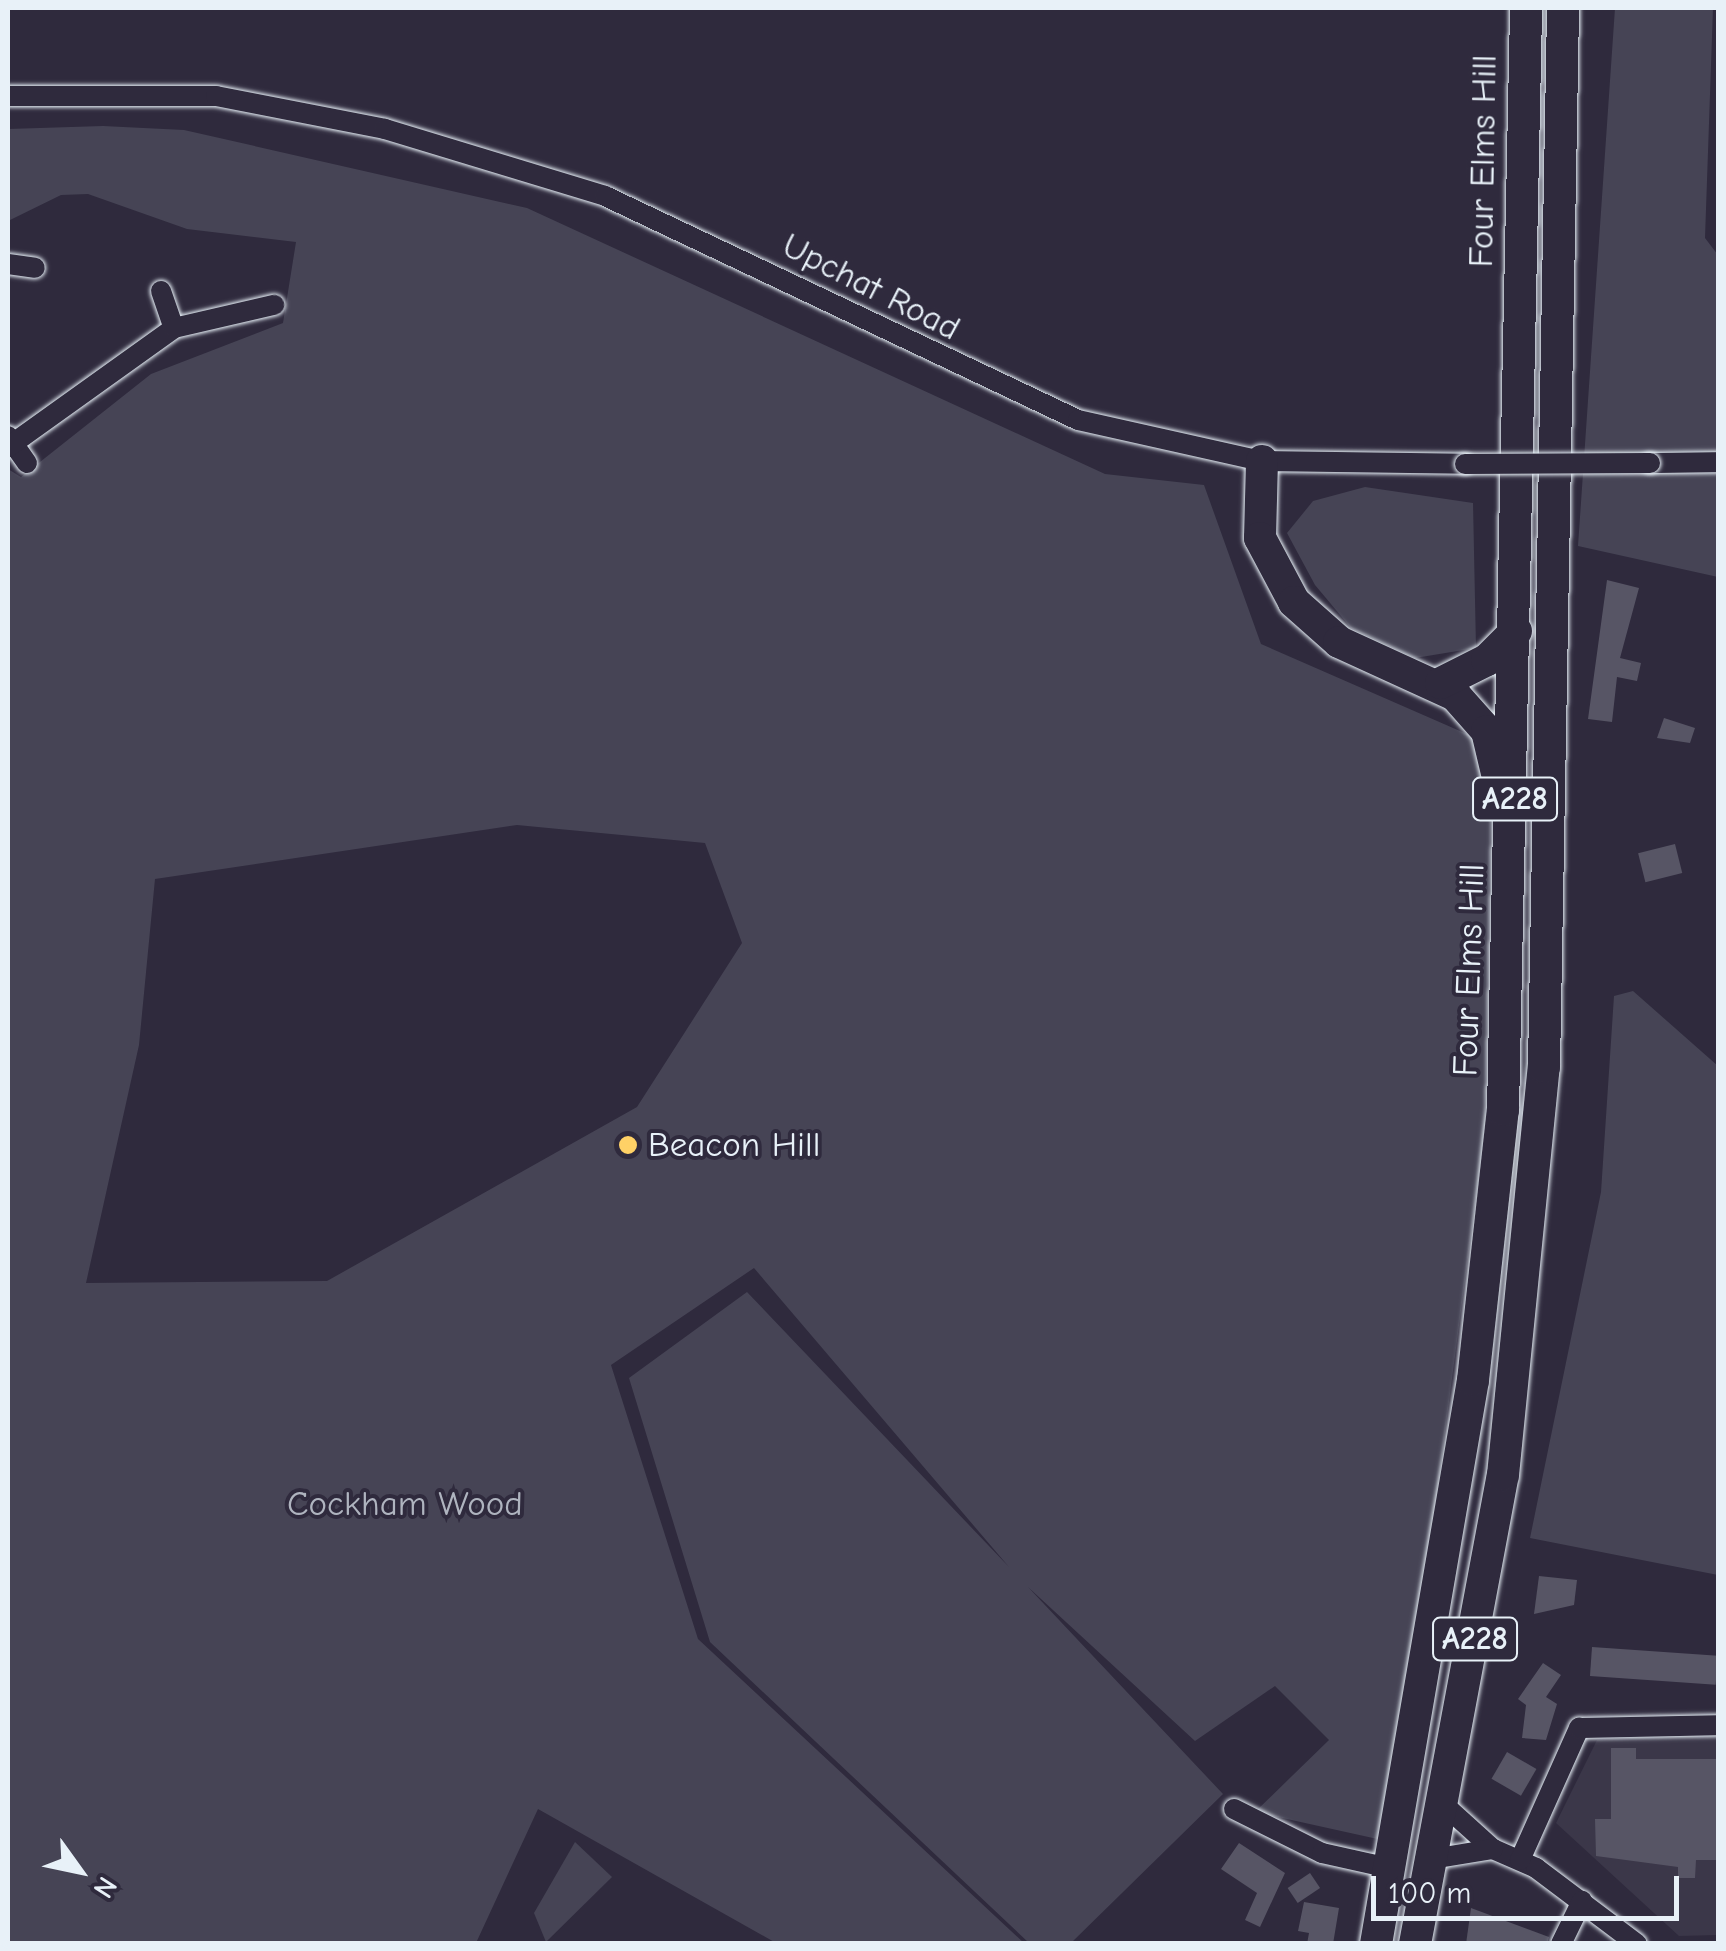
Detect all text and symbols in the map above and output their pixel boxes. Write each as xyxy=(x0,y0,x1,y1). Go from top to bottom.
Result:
street label: Four Elms Hill xyxy=(1460,54,1506,268)
street label: Upchat Road xyxy=(775,224,967,350)
road number: A228 xyxy=(1470,772,1560,826)
street label: Four Elms Hill xyxy=(1444,863,1494,1077)
place label: Beacon Hill xyxy=(648,1124,820,1166)
marker: Beacon Hill xyxy=(617,1134,639,1156)
park label: Cockham Wood xyxy=(287,1483,523,1525)
road number: A228 xyxy=(1430,1612,1520,1666)
north arrow xyxy=(30,1821,130,1921)
scale bar xyxy=(1376,1856,1684,1918)
text: N xyxy=(87,1871,124,1904)
text: 100 m xyxy=(1388,1876,1471,1911)

